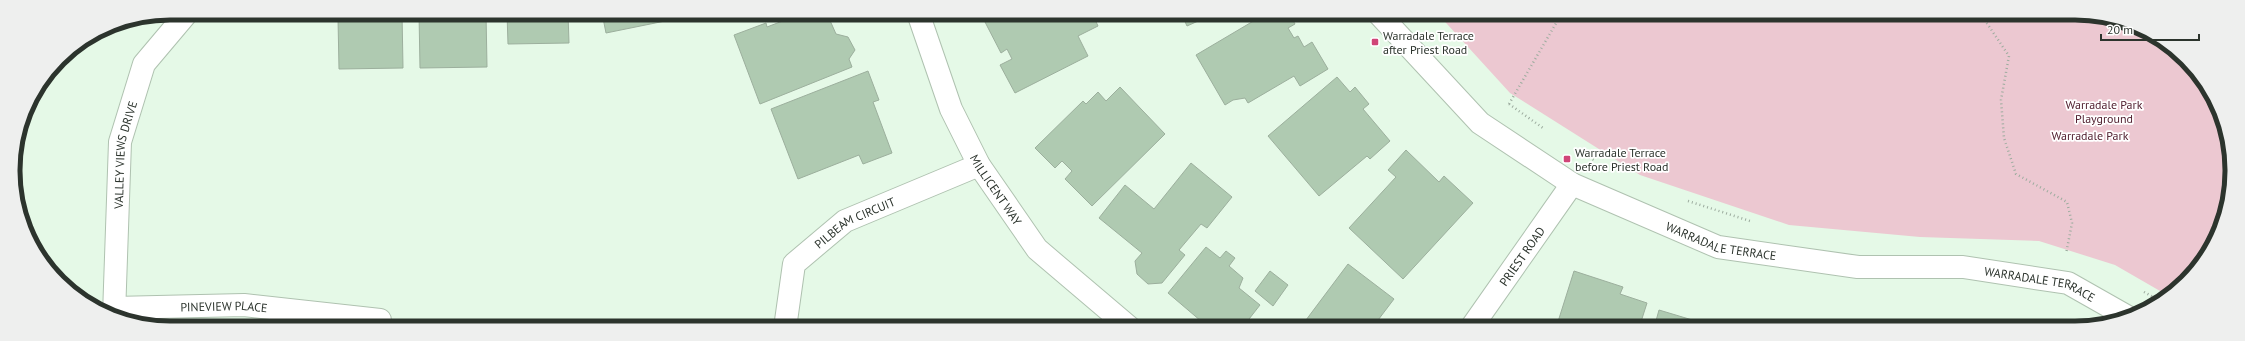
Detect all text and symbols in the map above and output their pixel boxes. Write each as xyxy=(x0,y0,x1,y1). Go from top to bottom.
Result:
scale bar xyxy=(2101,16,2199,42)
text: 20 m xyxy=(2107,22,2133,37)
place label: Warradale Terrace after Priest Road xyxy=(1383,28,1474,57)
marker: Warradale Terrace after Priest Road xyxy=(1370,37,1380,47)
park label: Warradale Park Playground xyxy=(2066,97,2143,126)
street label: VALLEY VIEWS DRIVE xyxy=(110,99,140,210)
park label: Warradale Park xyxy=(2052,128,2129,143)
place label: Warradale Terrace before Priest Road xyxy=(1575,145,1669,174)
street label: MILLICENT WAY xyxy=(967,152,1026,228)
marker: Warradale Terrace before Priest Road xyxy=(1562,154,1572,164)
street label: PILBEAM CIRCUIT xyxy=(811,193,897,251)
street label: WARRADALE TERRACE xyxy=(1664,218,1777,263)
street label: PRIEST ROAD xyxy=(1496,223,1548,289)
street label: WARRADALE TERRACE xyxy=(1983,263,2098,305)
street label: PINEVIEW PLACE xyxy=(180,297,268,315)

